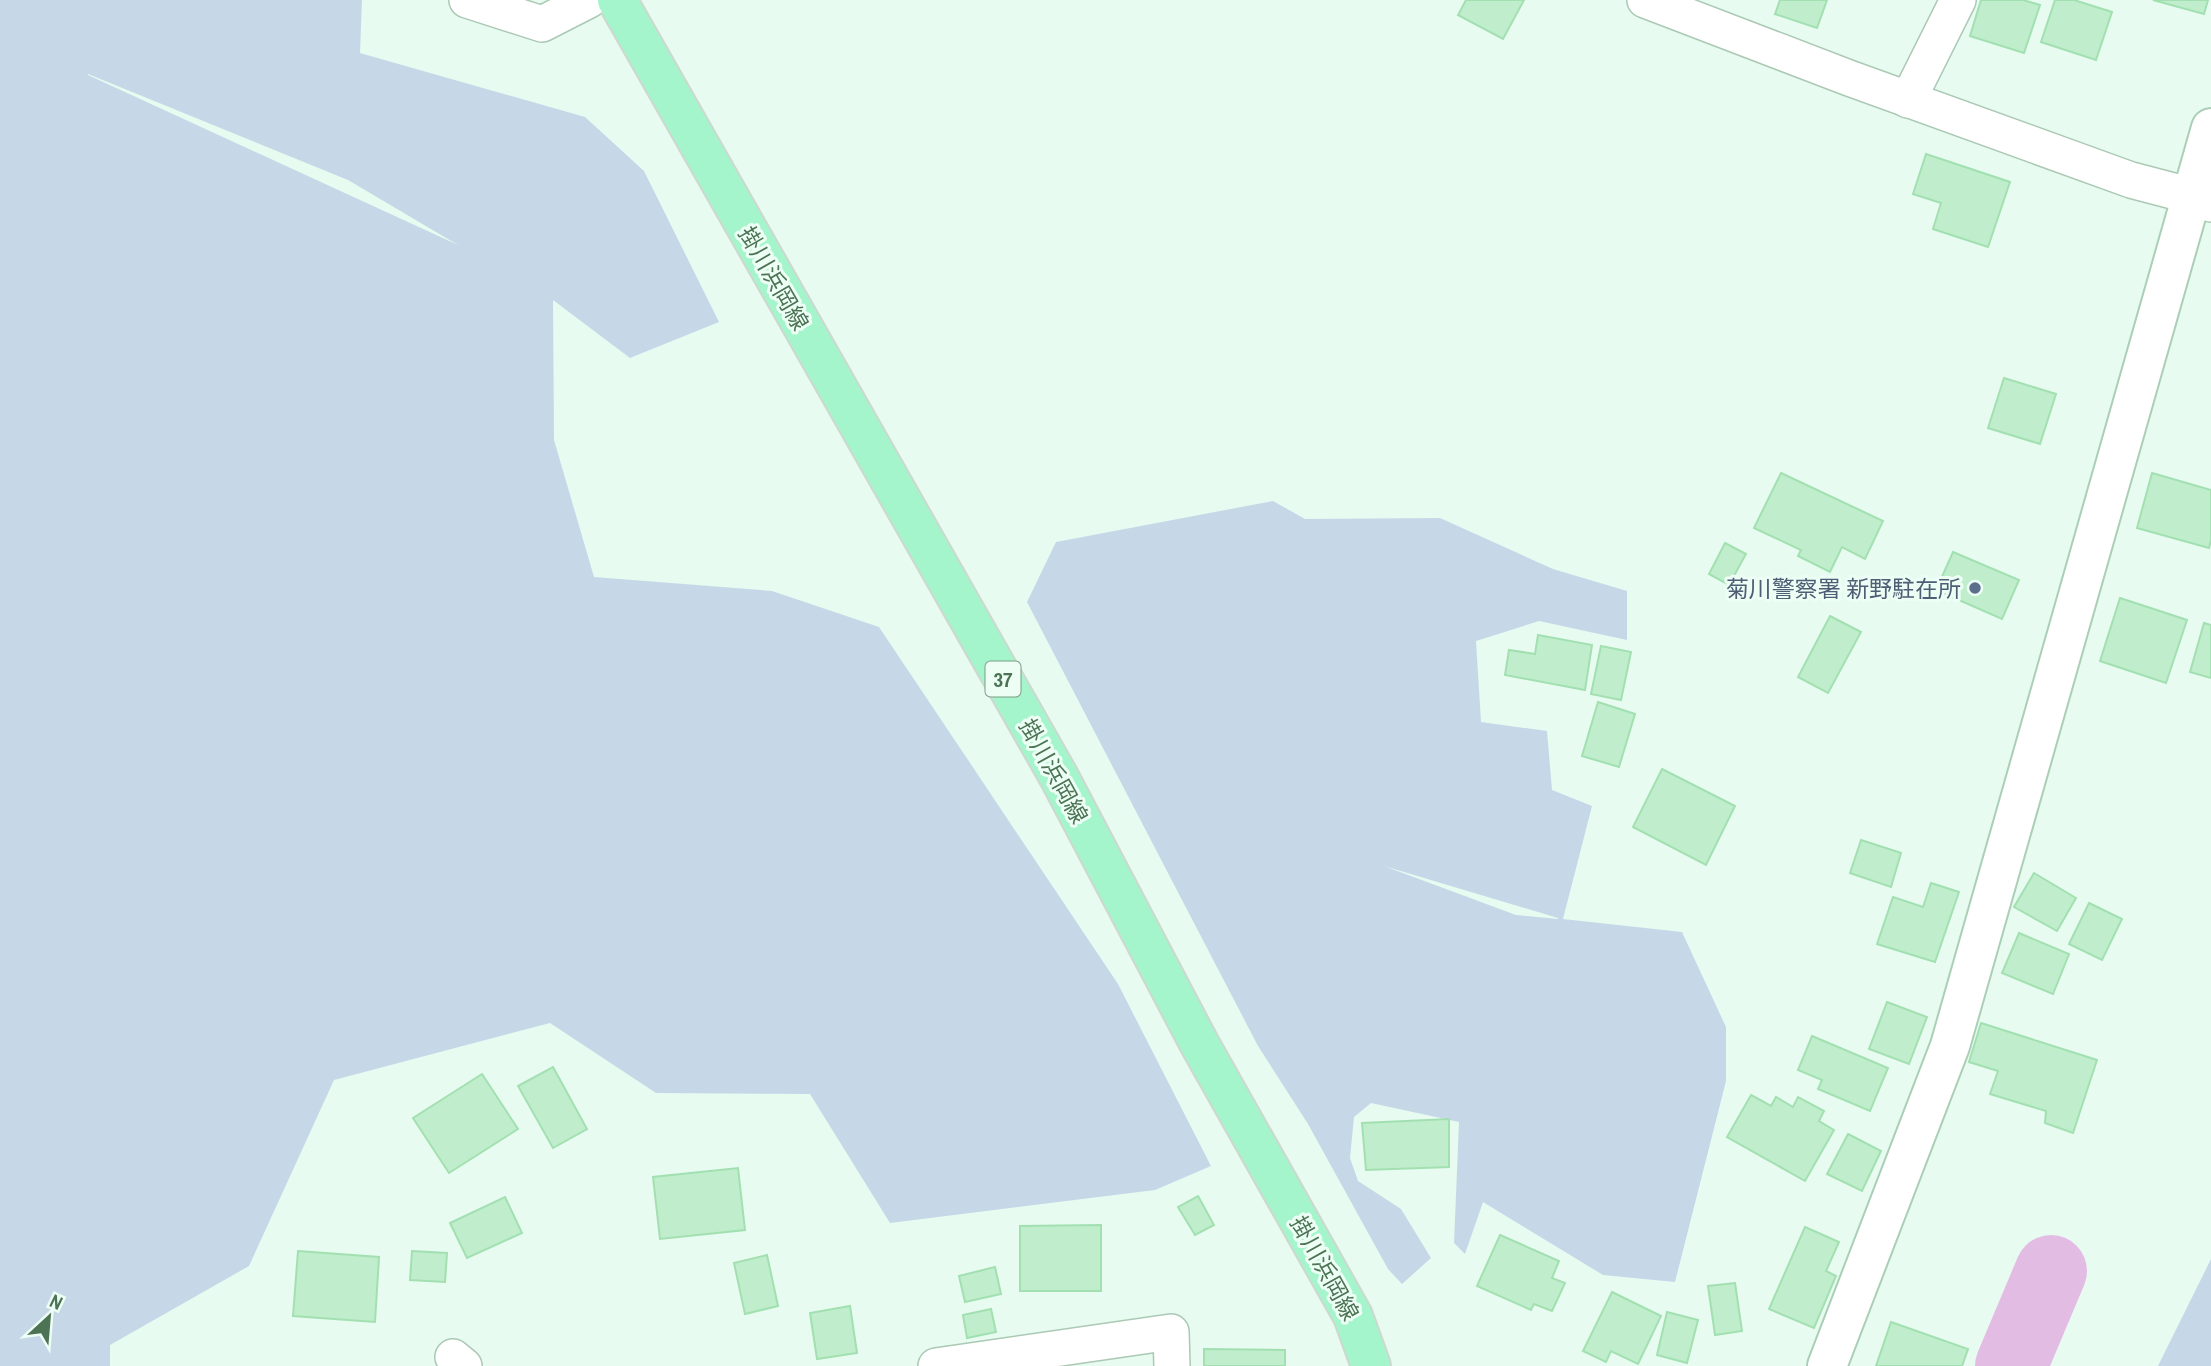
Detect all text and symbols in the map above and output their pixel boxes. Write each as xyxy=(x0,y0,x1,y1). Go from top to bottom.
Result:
street label: 掛川浜岡線 xyxy=(732,220,816,336)
place label: 菊川警察署 新野駐在所 xyxy=(1726,573,1961,604)
marker: 菊川警察署 新野駐在所 xyxy=(1967,580,1983,596)
road number: 37 xyxy=(986,662,1020,696)
street label: 掛川浜岡線 xyxy=(1013,713,1095,829)
street label: 掛川浜岡線 xyxy=(1284,1210,1366,1326)
north arrow xyxy=(14,1282,84,1352)
text: N xyxy=(46,1288,67,1316)

